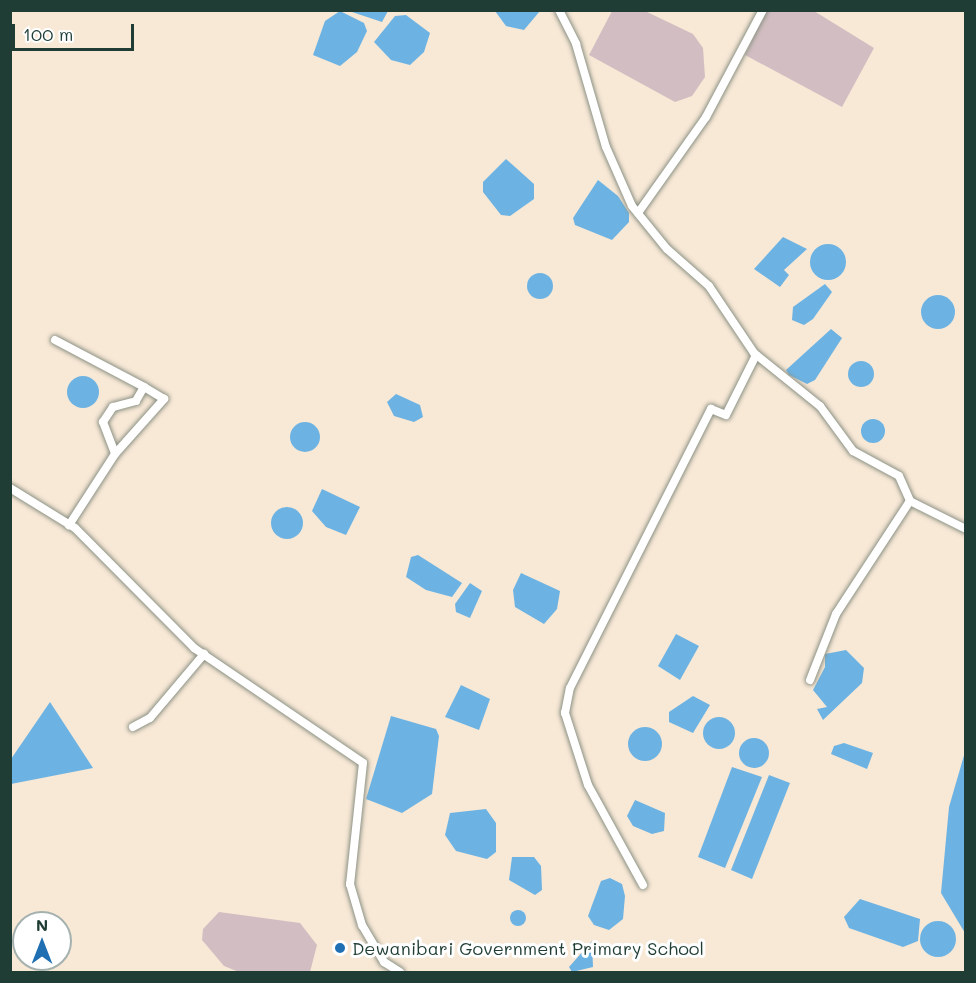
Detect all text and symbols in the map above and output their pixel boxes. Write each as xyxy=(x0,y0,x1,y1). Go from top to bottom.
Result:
scale bar xyxy=(15,12,136,50)
text: 100 m xyxy=(23,22,73,46)
north arrow xyxy=(12,911,72,971)
text: N xyxy=(36,914,48,935)
place label: Dewanibari Government Primary School xyxy=(352,937,704,959)
marker: Dewanibari Government Primary School xyxy=(333,941,347,955)

